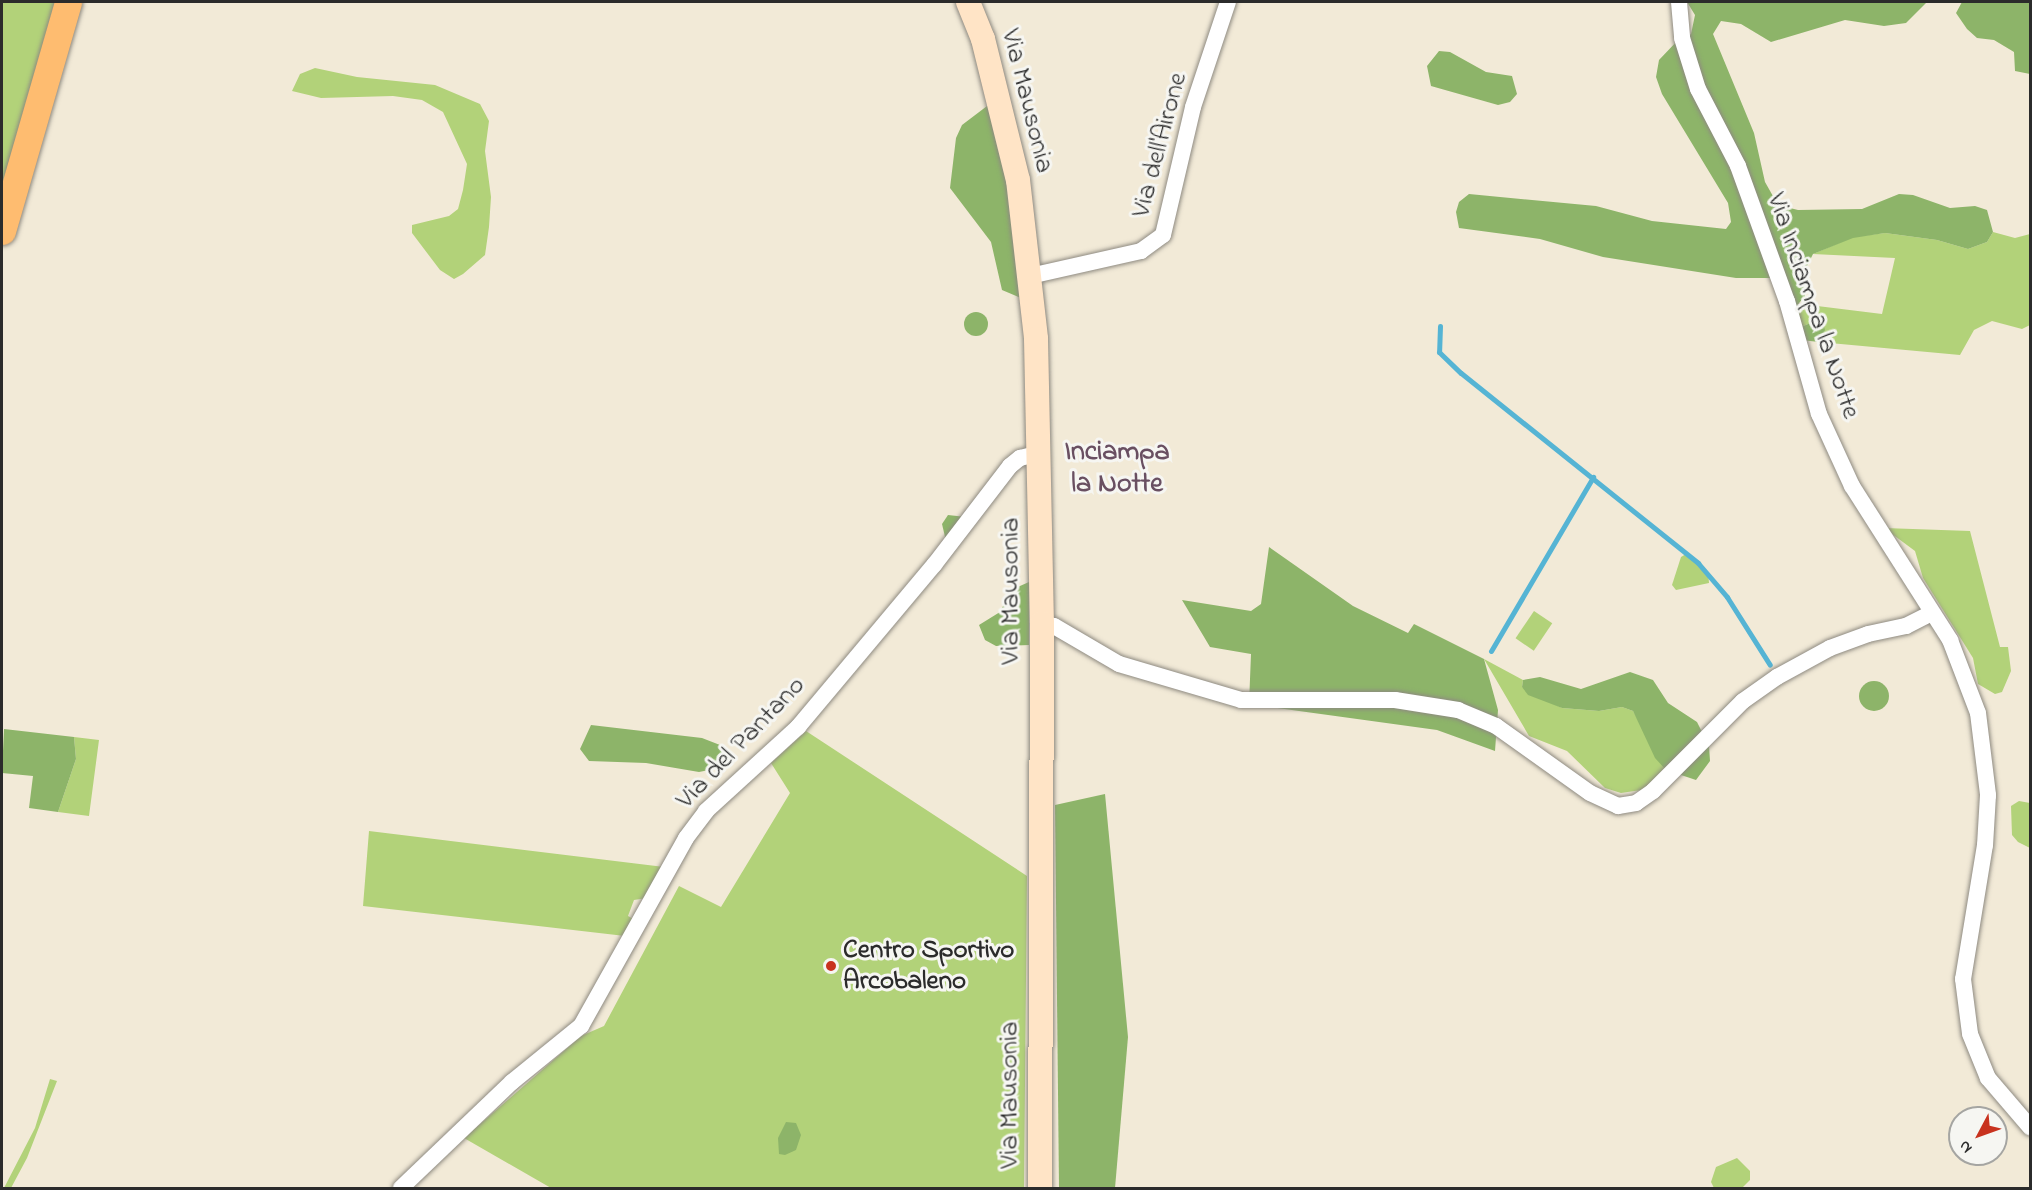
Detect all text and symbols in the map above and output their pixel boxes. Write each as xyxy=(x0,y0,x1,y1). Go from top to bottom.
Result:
street label: Via Mausonia xyxy=(993,26,1061,176)
street label: Via dell'Airone xyxy=(1125,69,1195,221)
street label: Via Inciampa la Notte xyxy=(1759,189,1867,423)
district label: Inciampa la Notte xyxy=(1064,436,1170,502)
street label: Via Mausonia xyxy=(995,517,1027,665)
street label: Via del Pantano xyxy=(670,670,812,816)
place label: Centro Sportivo Arcobaleno xyxy=(843,934,1014,997)
marker: Centro Sportivo Arcobaleno xyxy=(824,959,838,973)
street label: Via Mausonia xyxy=(994,1021,1026,1169)
north arrow xyxy=(1948,1106,2008,1166)
text: N xyxy=(1953,1135,1979,1158)

